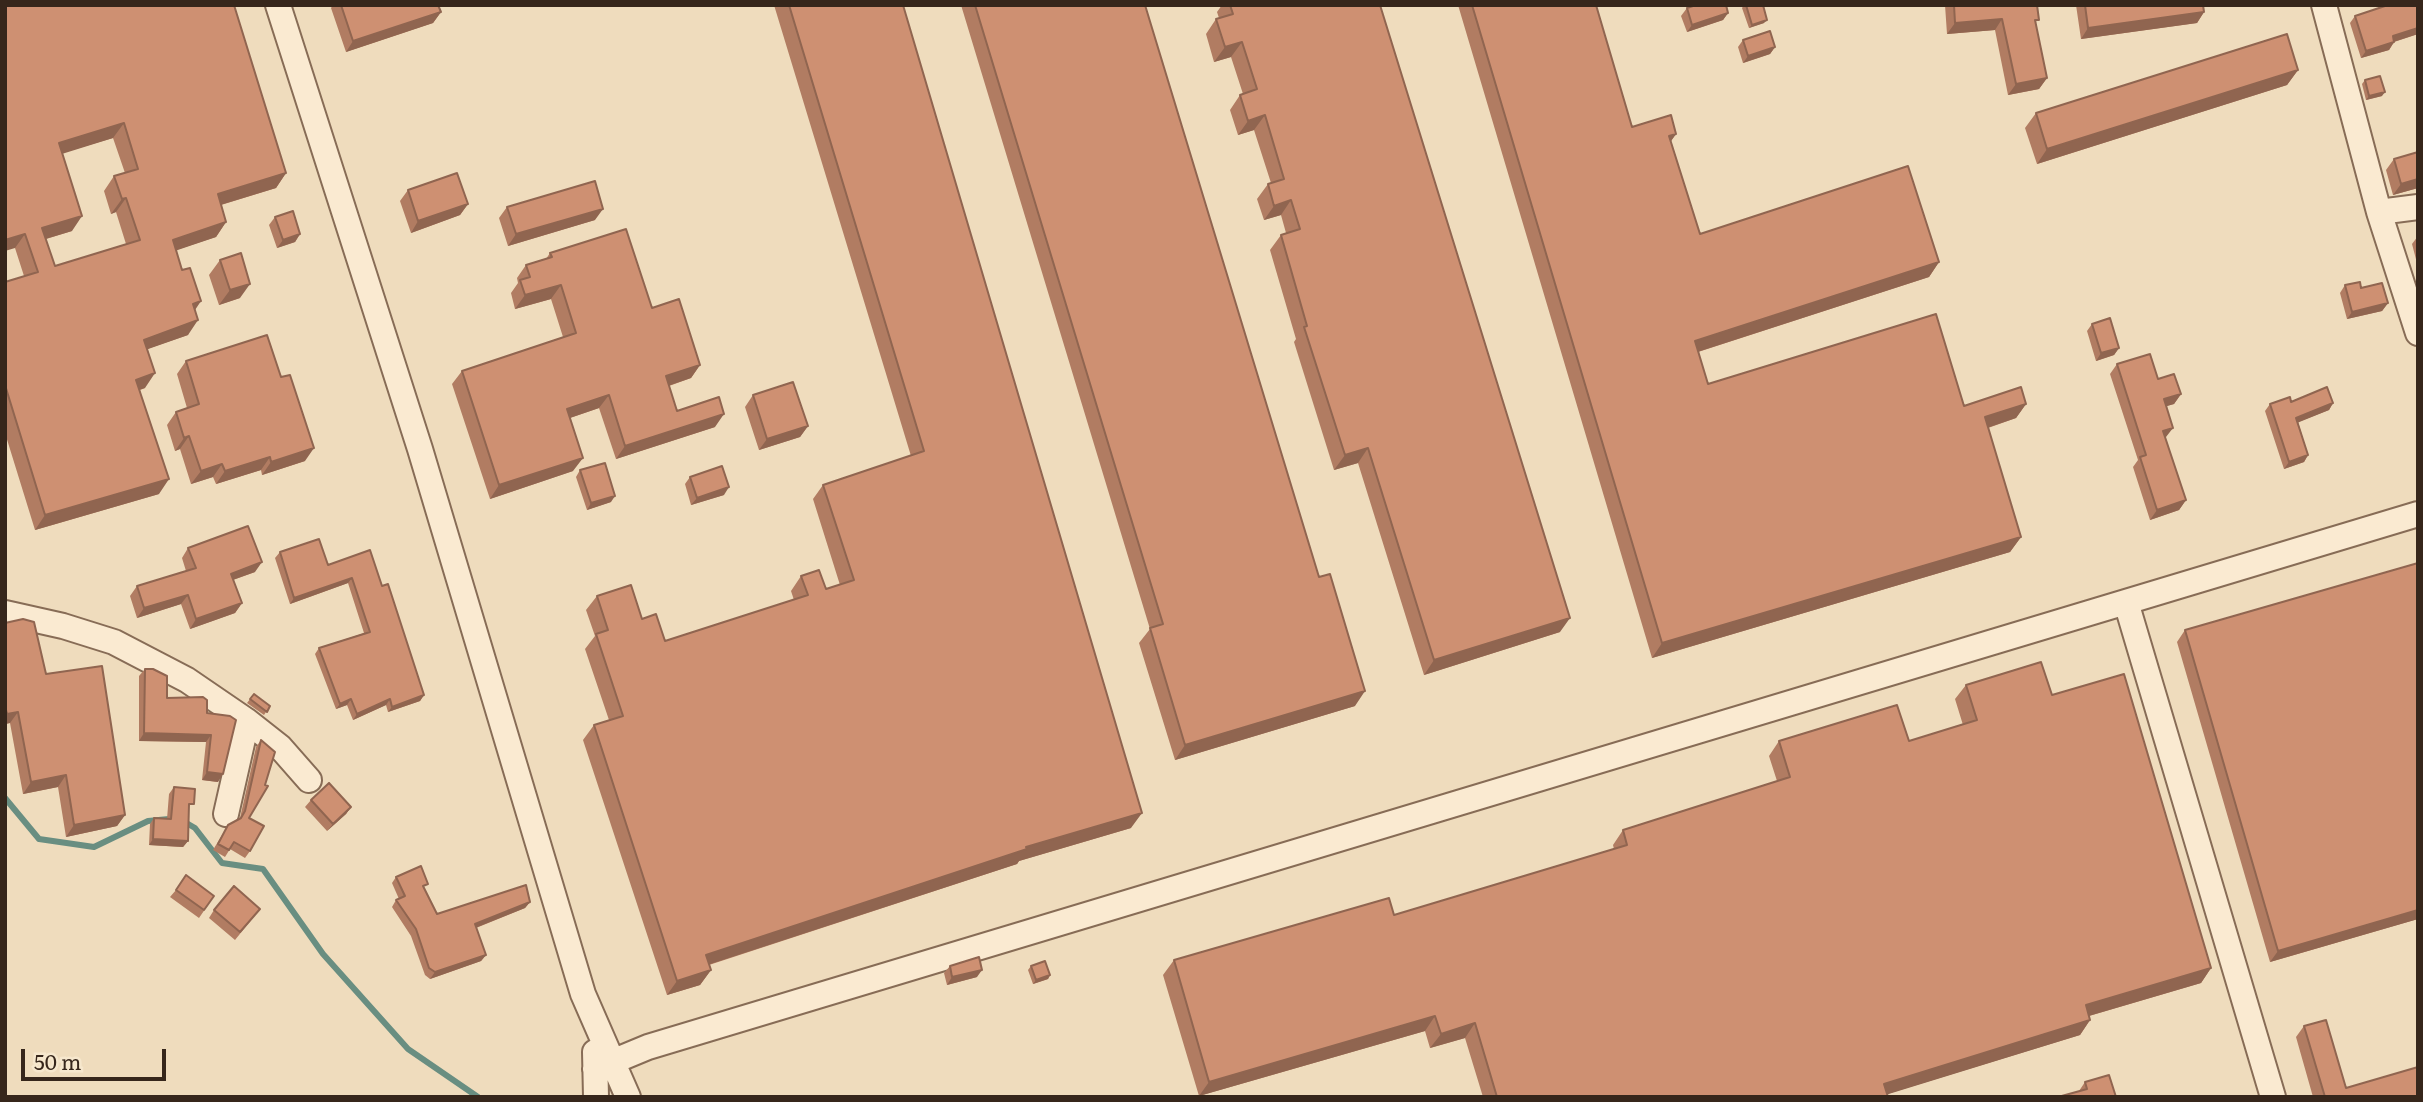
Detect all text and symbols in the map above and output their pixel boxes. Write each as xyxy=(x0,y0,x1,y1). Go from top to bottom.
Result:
scale bar xyxy=(24,1036,170,1080)
text: 50 m xyxy=(34,1045,81,1076)

